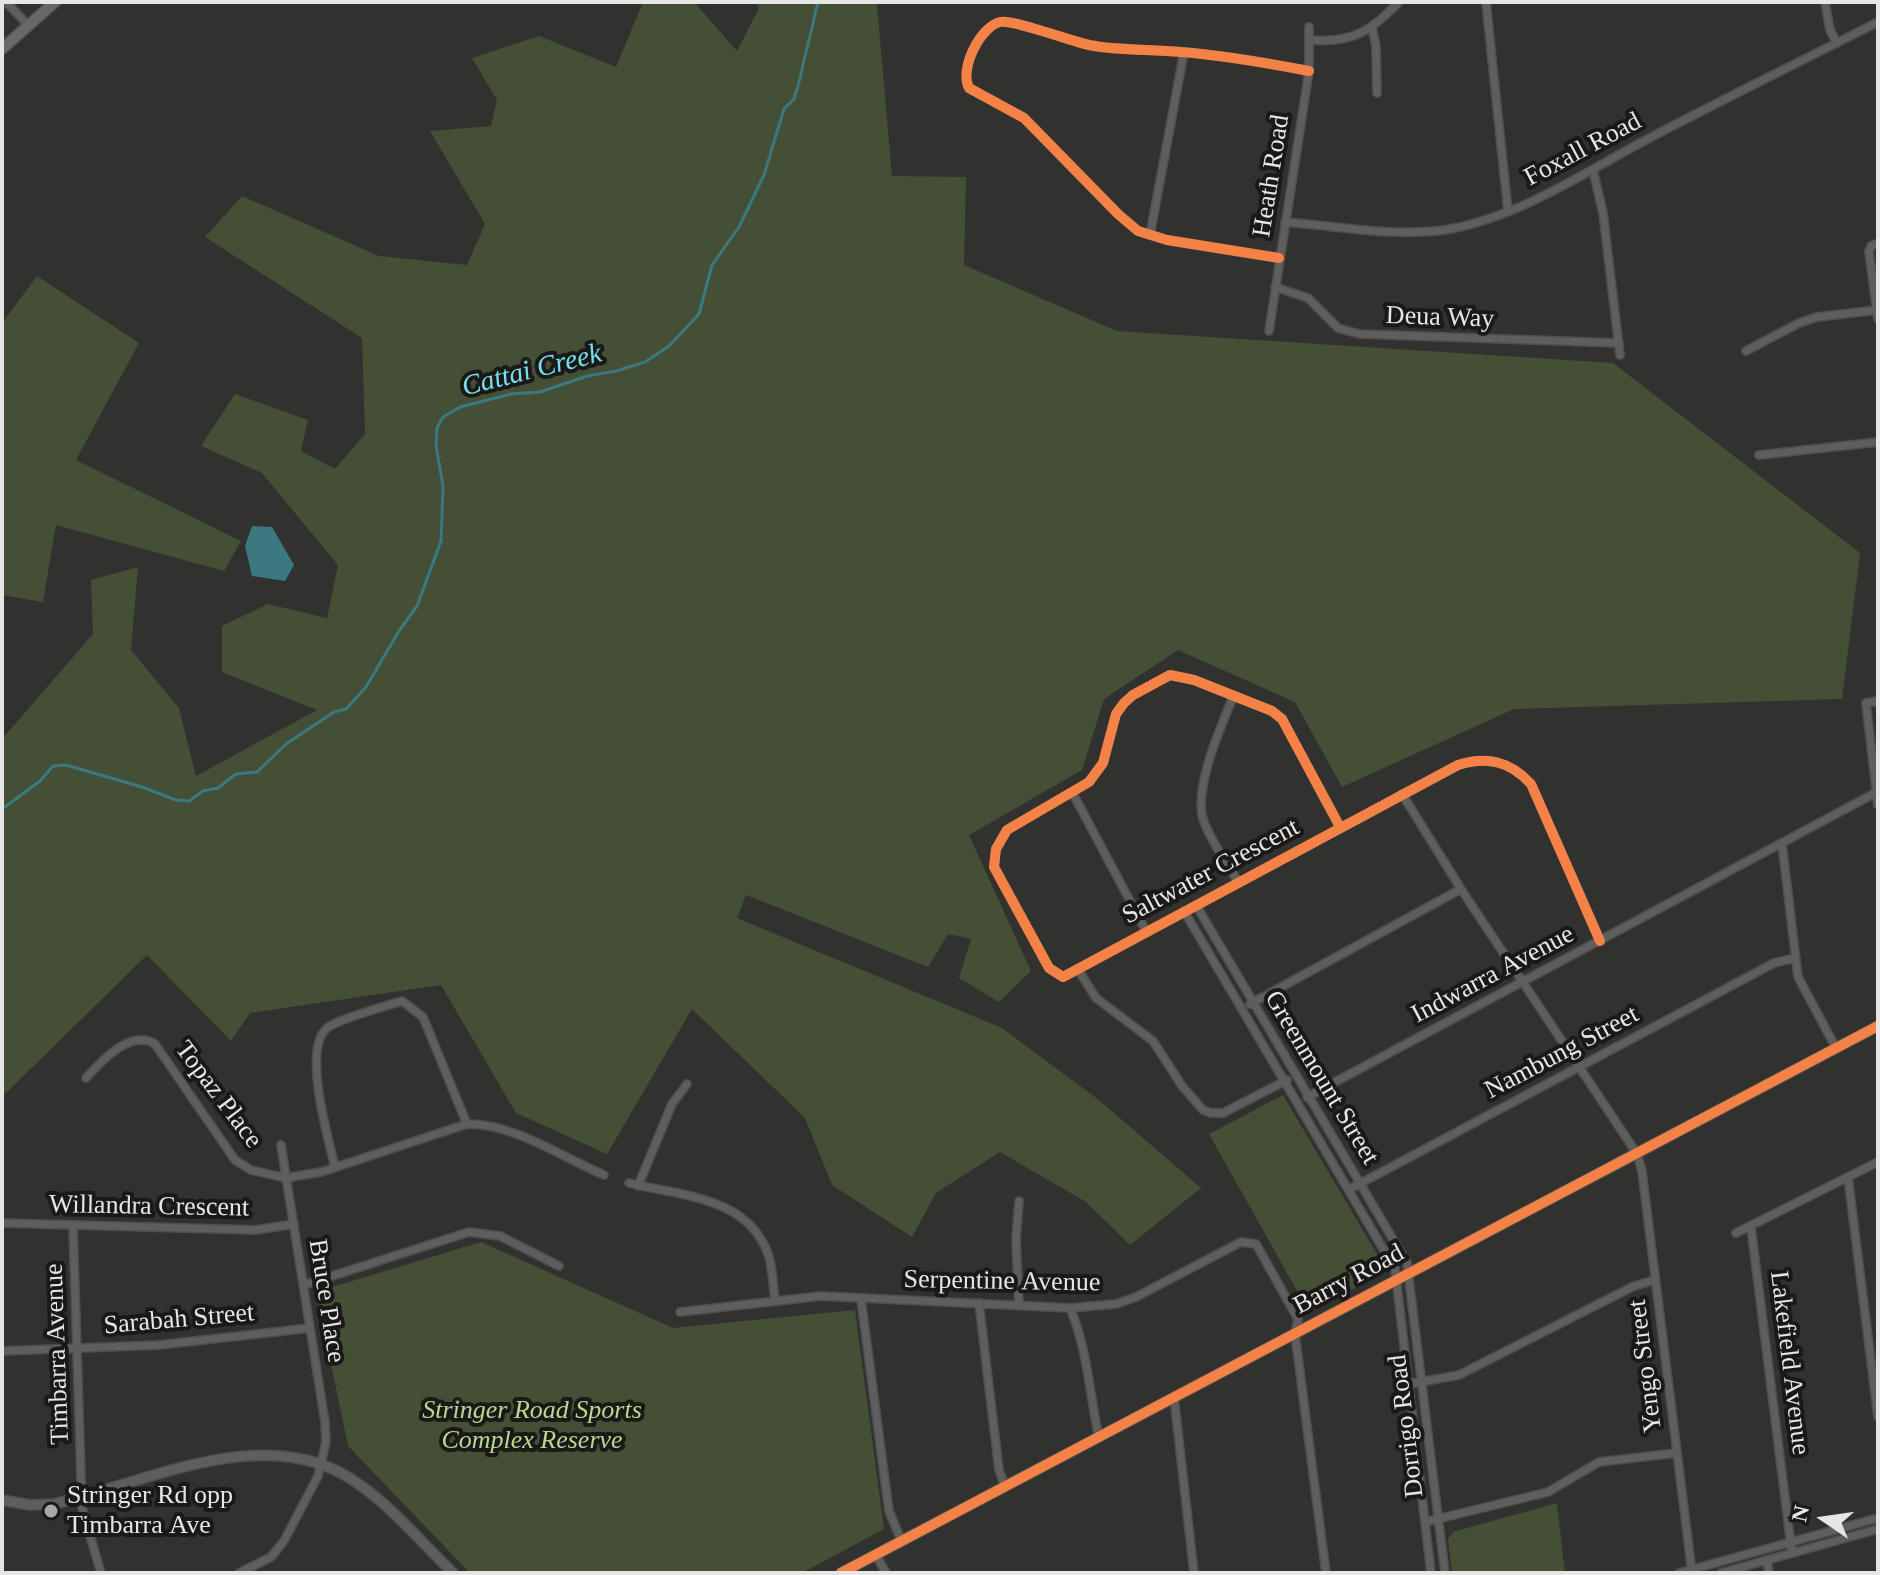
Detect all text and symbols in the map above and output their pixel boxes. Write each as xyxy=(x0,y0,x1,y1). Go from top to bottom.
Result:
street label: Foxall Road xyxy=(1519,106,1647,194)
street label: Heath Road xyxy=(1247,113,1297,239)
street label: Deua Way xyxy=(1385,301,1495,335)
water label: Cattai Creek xyxy=(459,337,605,405)
street label: Saltwater Crescent xyxy=(1117,812,1305,932)
street label: Indwarra Avenue xyxy=(1407,919,1579,1031)
street label: Greenmount Street xyxy=(1257,985,1385,1171)
street label: Nambung Street xyxy=(1480,999,1644,1107)
street label: Topaz Place xyxy=(168,1035,268,1155)
street label: Willandra Crescent xyxy=(49,1190,249,1224)
street label: Bruce Place xyxy=(301,1237,351,1365)
street label: Barry Road xyxy=(1288,1238,1410,1322)
street label: Timbarra Avenue xyxy=(39,1263,77,1445)
street label: Serpentine Avenue xyxy=(903,1265,1101,1299)
street label: Lakefield Avenue xyxy=(1762,1269,1816,1457)
street label: Sarabah Street xyxy=(102,1298,256,1342)
street label: Yengo Street xyxy=(1622,1298,1670,1434)
street label: Dorrigo Road xyxy=(1383,1353,1431,1499)
park label: Stringer Road Sports Complex Reserve xyxy=(422,1395,642,1456)
north arrow xyxy=(1784,1479,1864,1559)
place label: Stringer Rd opp Timbarra Ave xyxy=(67,1480,233,1542)
marker: Stringer Rd opp Timbarra Ave xyxy=(42,1502,60,1520)
text: N xyxy=(1786,1503,1814,1524)

